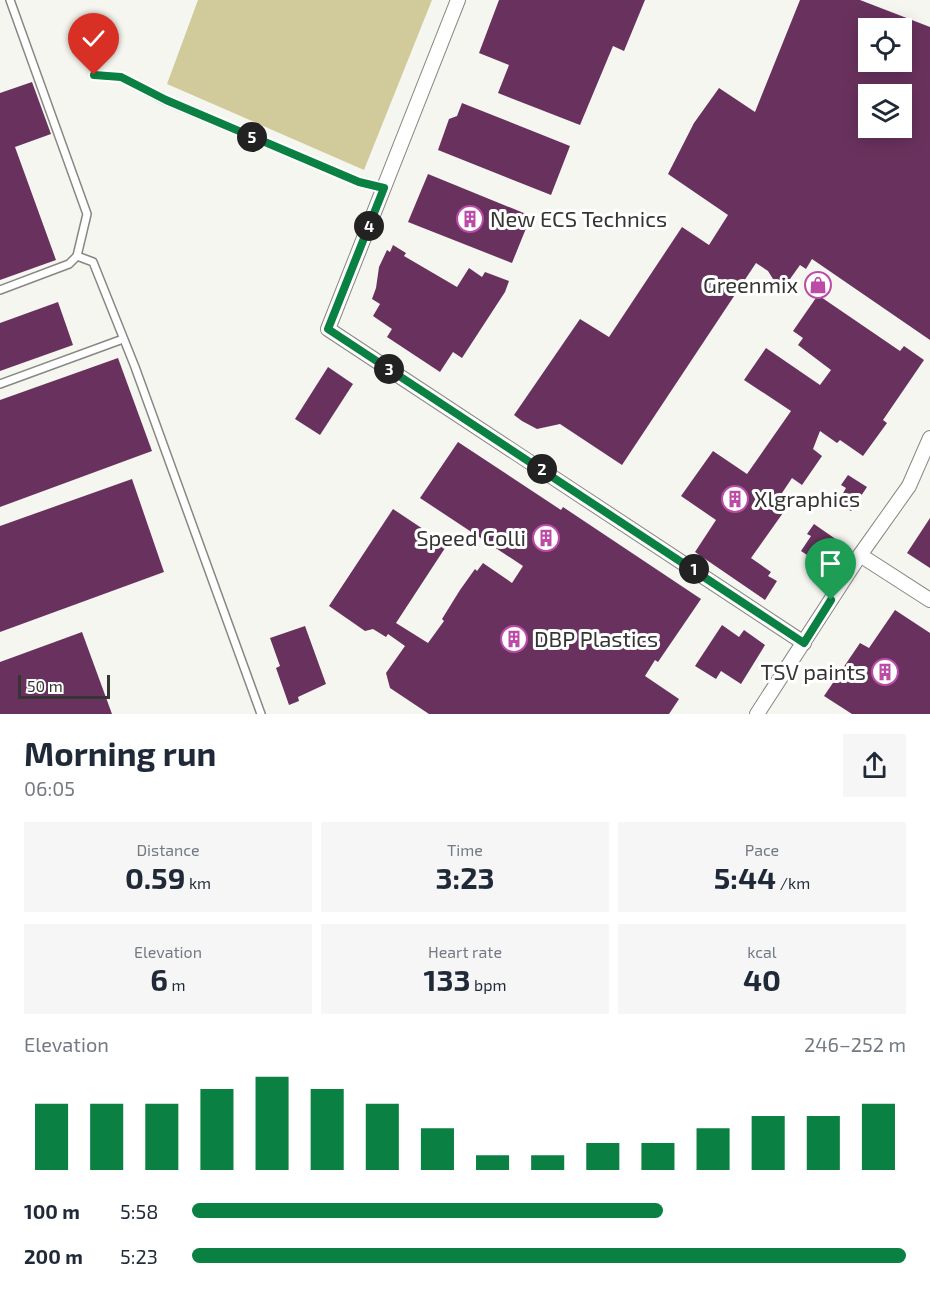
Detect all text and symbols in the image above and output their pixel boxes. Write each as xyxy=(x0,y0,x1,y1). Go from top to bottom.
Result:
pin xyxy=(68,13,119,75)
map controls xyxy=(858,18,912,138)
button: locate xyxy=(858,18,912,72)
icon: check xyxy=(77,22,110,55)
button: layers xyxy=(858,84,912,138)
pin: 5 xyxy=(237,122,267,152)
text: 5 xyxy=(248,127,256,146)
building icon: New ECS Technics xyxy=(455,204,485,234)
place label: New ECS Technics xyxy=(490,205,667,231)
pin: 4 xyxy=(354,211,384,241)
text: 4 xyxy=(364,216,374,235)
shop icon: Greenmix xyxy=(803,270,833,300)
place label: Greenmix xyxy=(703,271,798,297)
pin: 3 xyxy=(374,354,404,384)
text: 3 xyxy=(384,359,394,378)
pin: 2 xyxy=(527,454,557,484)
text: 2 xyxy=(537,459,547,478)
building icon: Xlgraphics xyxy=(720,484,750,514)
place label: Xlgraphics xyxy=(754,485,860,511)
building icon: Speed Colli xyxy=(531,523,561,553)
place label: Speed Colli xyxy=(416,524,526,550)
pin xyxy=(805,538,856,600)
icon: arrive xyxy=(814,547,847,580)
pin: 1 xyxy=(679,554,709,584)
text: 1 xyxy=(691,559,697,578)
building icon: DBP Plastics xyxy=(499,624,529,654)
place label: DBP Plastics xyxy=(534,625,658,651)
building icon: TSV paints xyxy=(870,657,900,687)
place label: TSV paints xyxy=(760,658,866,684)
scale bar xyxy=(18,672,110,700)
text: 50 m xyxy=(27,676,63,695)
text: Morning run xyxy=(24,733,216,773)
button: share xyxy=(843,734,906,797)
text: 06:05 xyxy=(24,776,75,800)
text: Distance xyxy=(136,840,200,859)
text: Time xyxy=(447,840,483,859)
text: Pace xyxy=(745,840,779,859)
text: 0.59 xyxy=(125,859,185,895)
text: 3:23 xyxy=(435,859,495,895)
text: 5:44 xyxy=(714,859,776,895)
text: km xyxy=(185,873,211,892)
text: /km xyxy=(776,873,810,892)
text: Elevation xyxy=(134,942,202,961)
text: Heart rate xyxy=(428,942,502,961)
text: kcal xyxy=(747,942,777,961)
text: 6 xyxy=(150,961,168,997)
text: 133 xyxy=(424,961,471,997)
text: 40 xyxy=(743,961,781,997)
text: m xyxy=(168,975,186,994)
text: bpm xyxy=(471,975,506,994)
text: Elevation xyxy=(24,1032,109,1056)
text: 246–252 m xyxy=(804,1032,906,1056)
text: 100 m xyxy=(24,1199,80,1223)
text: 5:58 xyxy=(120,1199,158,1223)
text: 200 m xyxy=(24,1244,83,1268)
text: 5:23 xyxy=(120,1244,158,1268)

